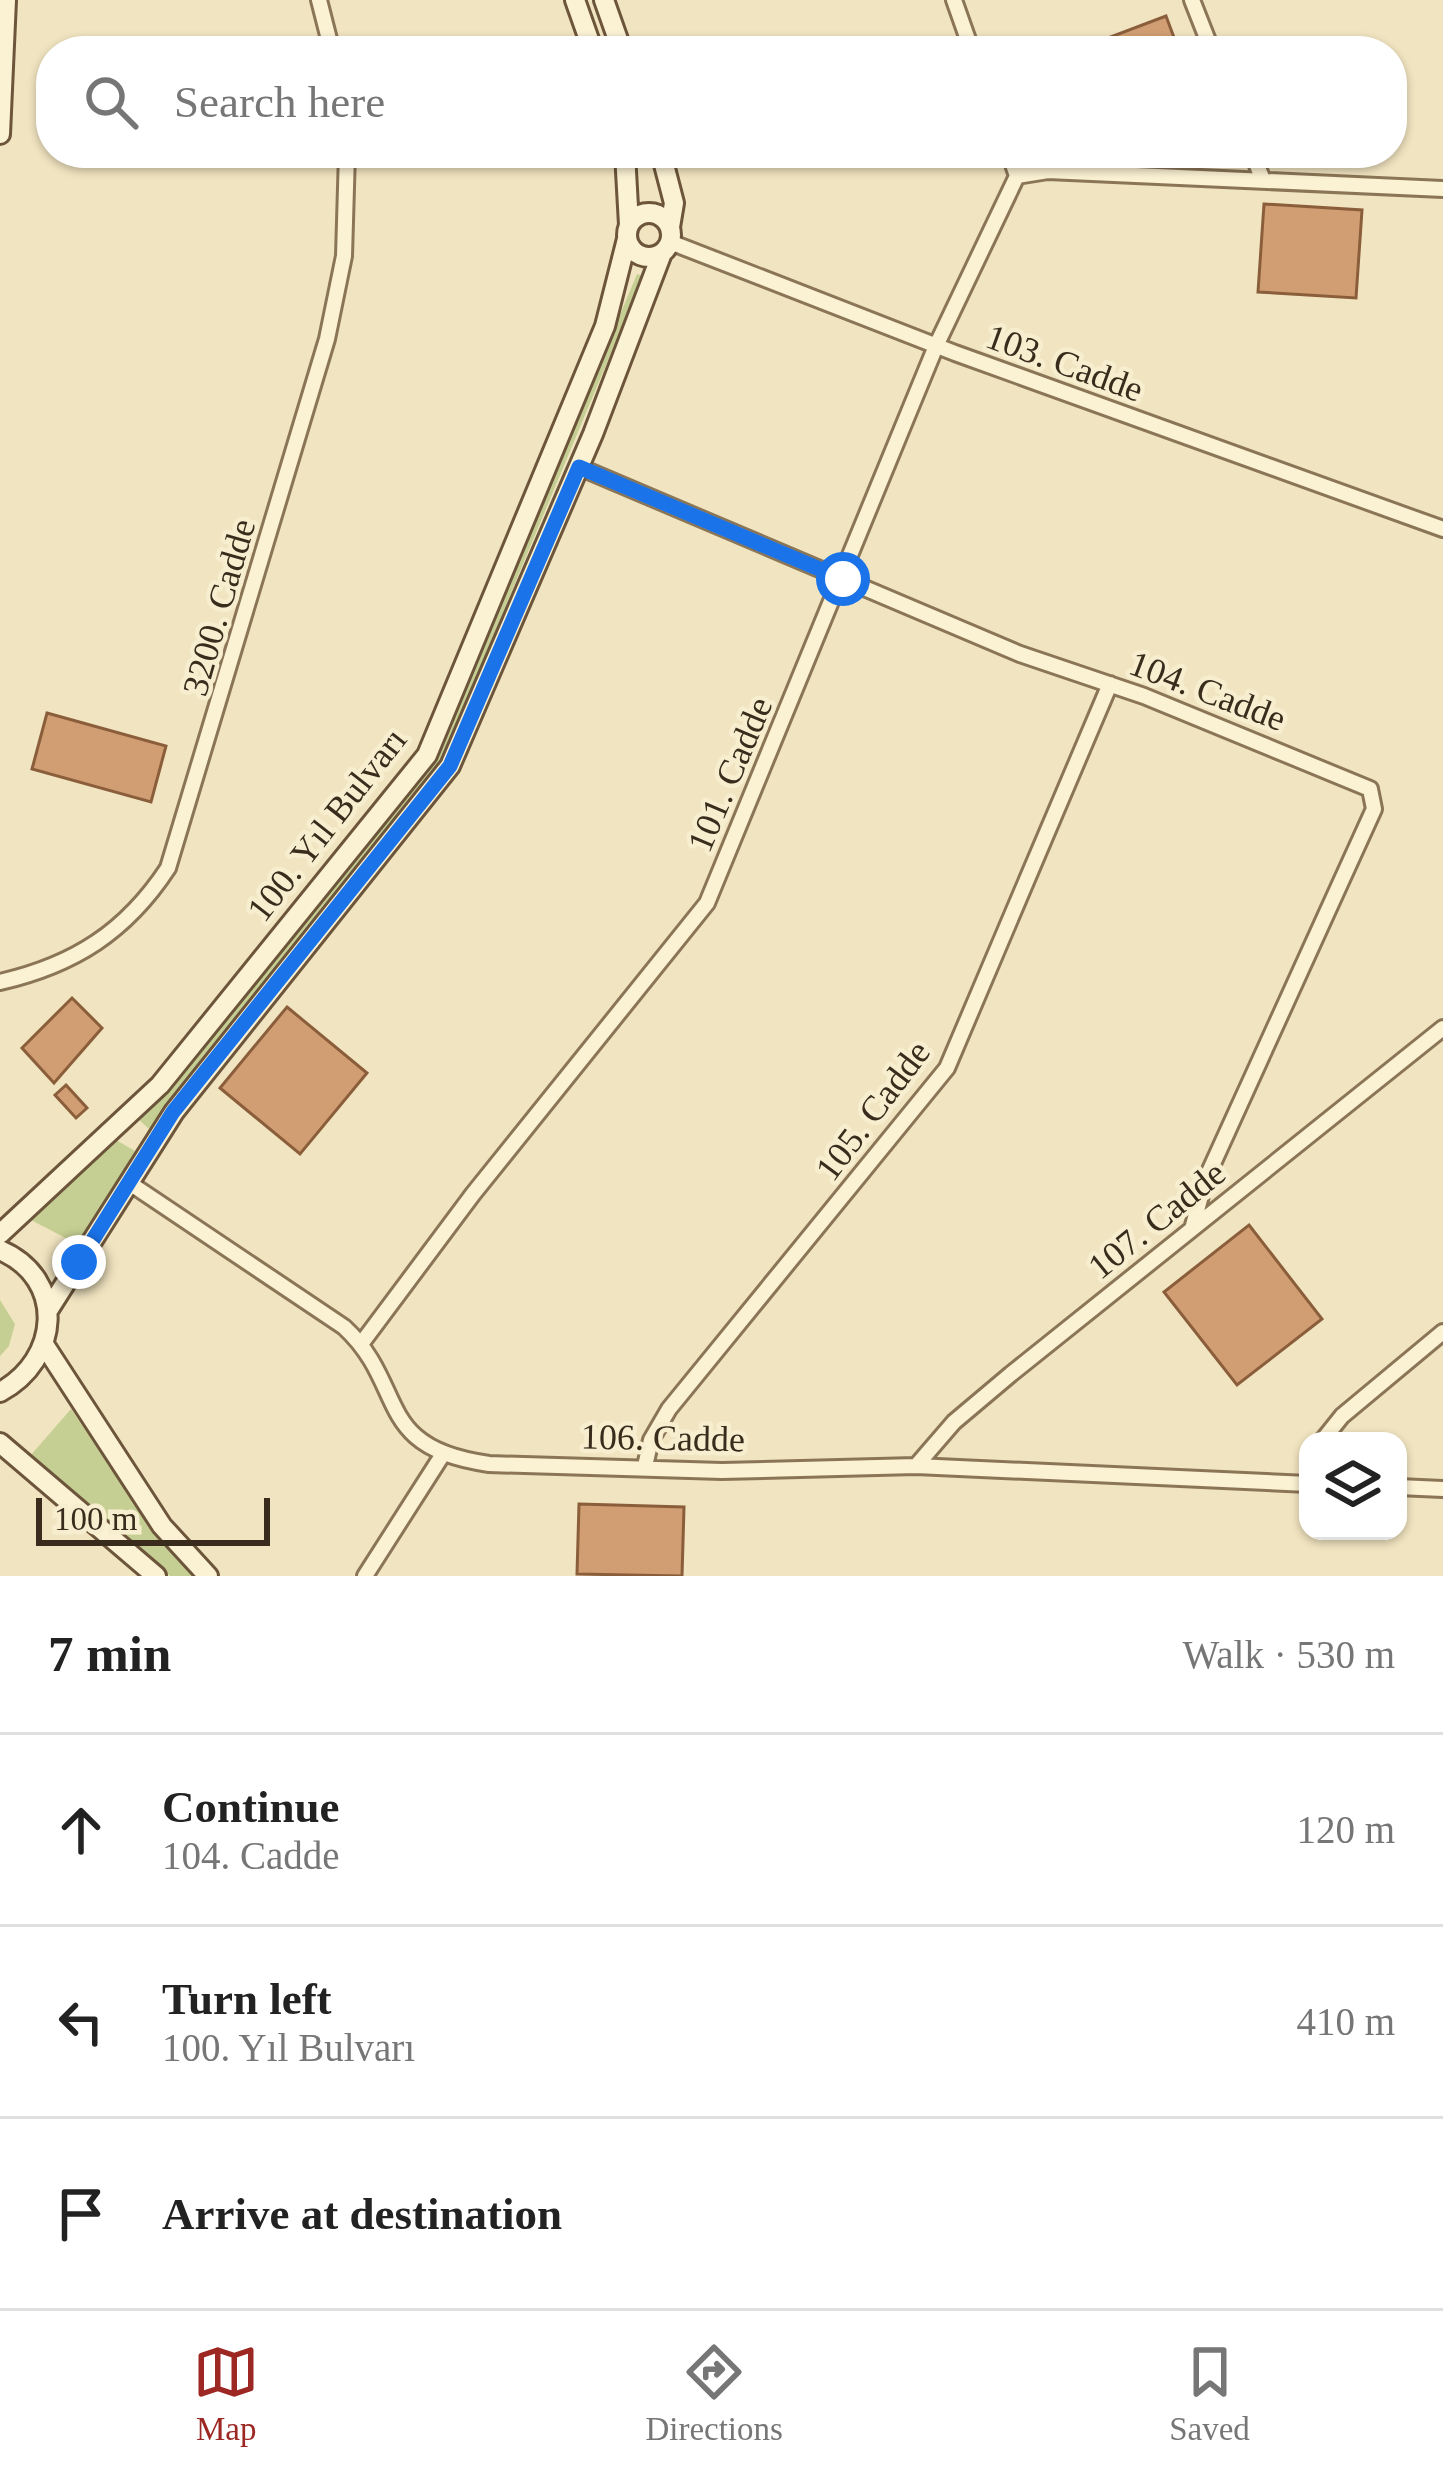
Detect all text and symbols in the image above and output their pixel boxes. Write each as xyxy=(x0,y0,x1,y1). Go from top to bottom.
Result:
search box xyxy=(36,36,1407,168)
icon: search xyxy=(78,69,144,135)
text: Search here xyxy=(174,77,385,127)
street label: 103. Cadde xyxy=(981,316,1149,410)
street label: 3200. Cadde xyxy=(175,514,263,700)
route start xyxy=(816,552,870,606)
street label: 104. Cadde xyxy=(1124,643,1291,739)
street label: 101. Cadde xyxy=(679,691,780,858)
street label: 100. Yıl Bulvarı xyxy=(239,720,414,929)
street label: 105. Cadde xyxy=(807,1033,938,1188)
street label: 107. Cadde xyxy=(1080,1153,1233,1287)
route end xyxy=(52,1235,106,1289)
street label: 106. Cadde xyxy=(581,1417,745,1459)
map controls xyxy=(1299,1432,1407,1540)
button: layers xyxy=(1299,1432,1407,1540)
scale bar xyxy=(36,1492,270,1545)
text: 100 m xyxy=(54,1501,137,1537)
text: 7 min xyxy=(48,1626,171,1682)
text: Walk · 530 m xyxy=(1183,1633,1395,1676)
text: Continue xyxy=(162,1782,340,1832)
icon: ahead xyxy=(48,1797,114,1863)
text: 120 m xyxy=(1296,1808,1395,1851)
text: 104. Cadde xyxy=(162,1834,340,1877)
text: Turn left xyxy=(162,1974,332,2024)
icon: left xyxy=(48,1989,114,2055)
text: 410 m xyxy=(1296,2000,1395,2043)
text: 100. Yıl Bulvarı xyxy=(162,2026,415,2069)
icon: arrive xyxy=(48,2181,114,2247)
text: Arrive at destination xyxy=(162,2189,562,2239)
tab: Map xyxy=(193,2339,259,2448)
tab: Directions xyxy=(645,2339,783,2448)
tab: Saved xyxy=(1169,2339,1250,2448)

